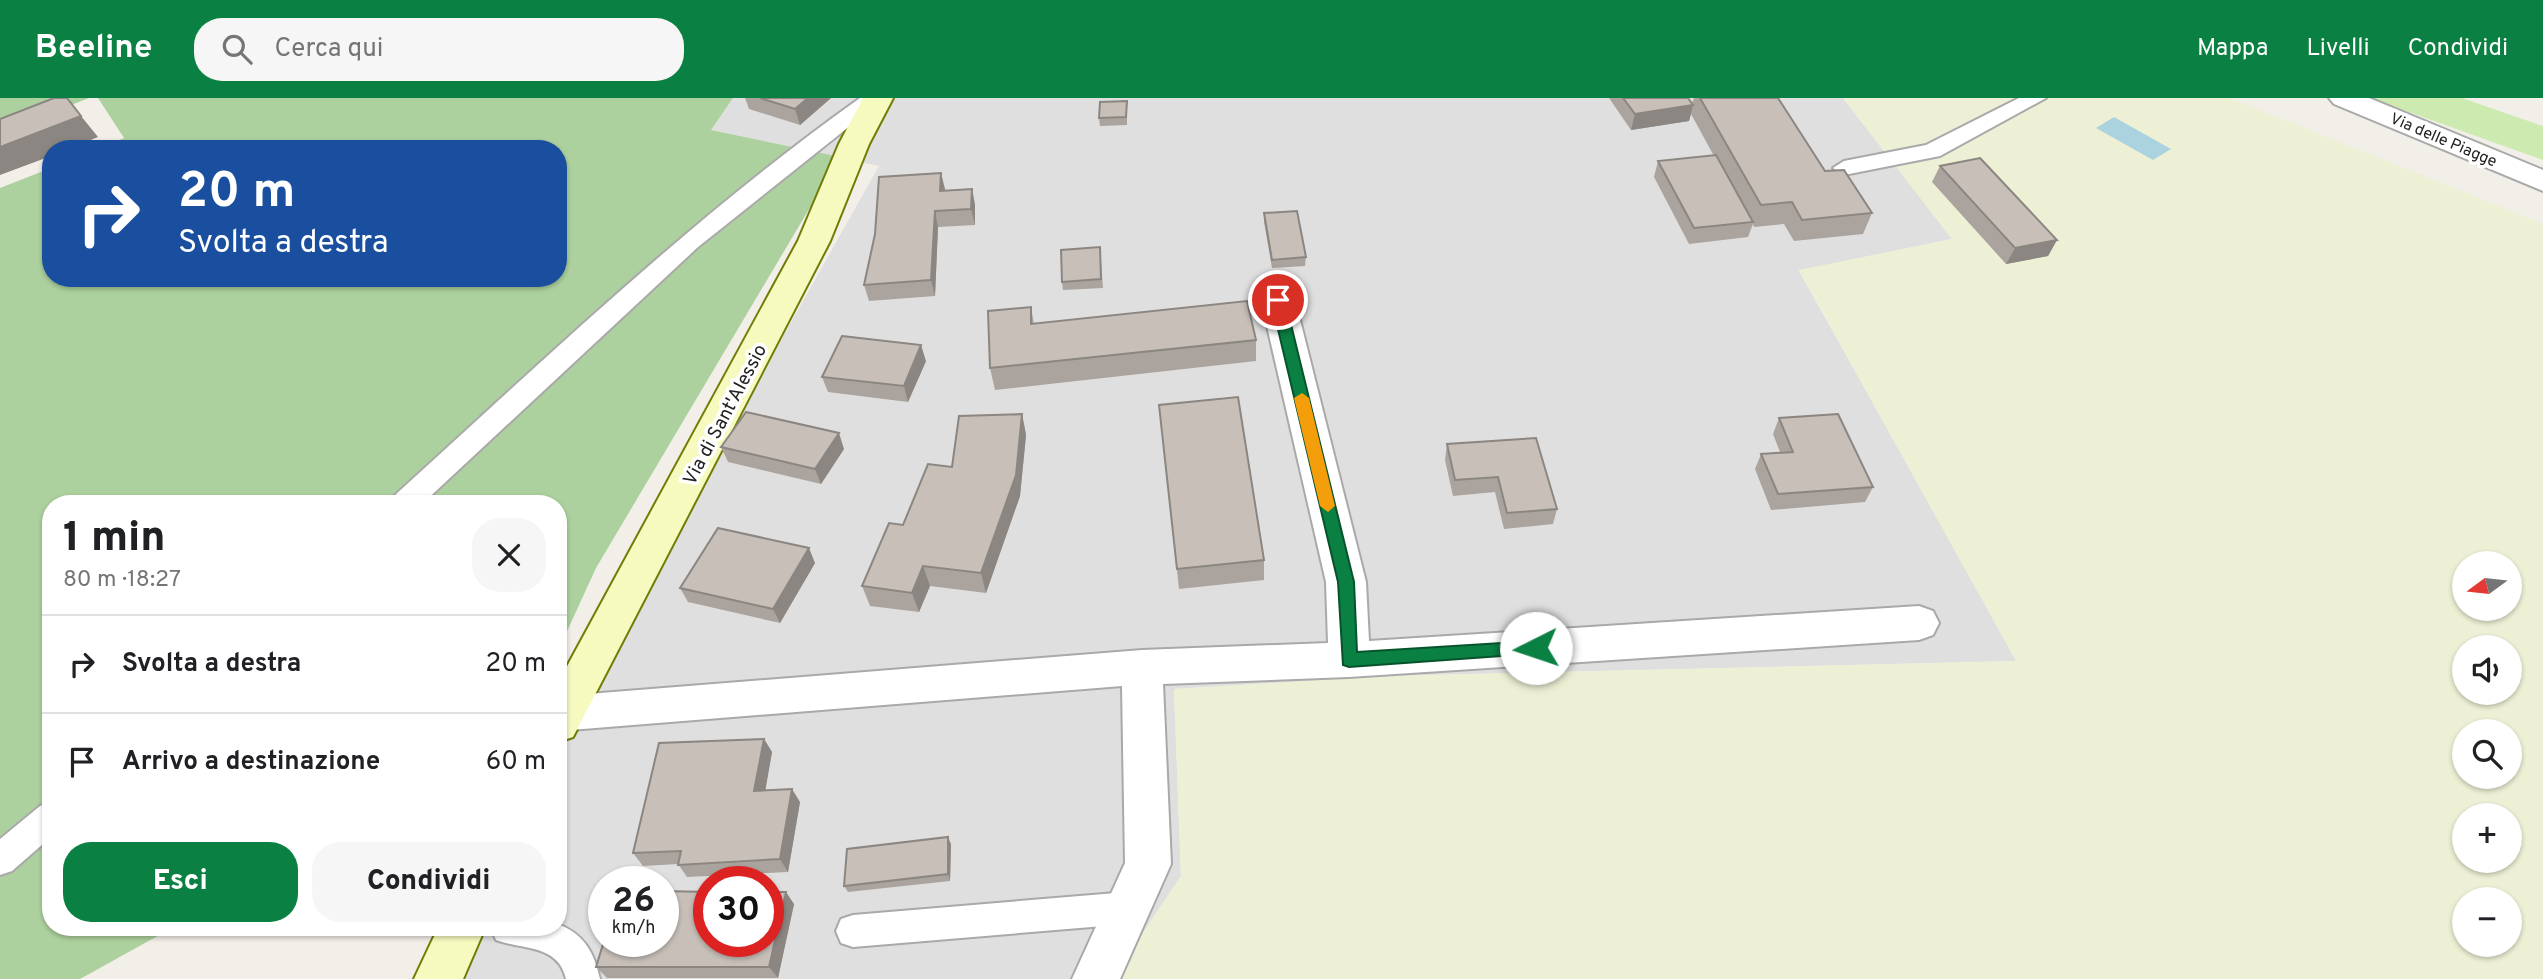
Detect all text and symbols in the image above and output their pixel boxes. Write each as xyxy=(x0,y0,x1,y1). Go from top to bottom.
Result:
search box xyxy=(194,18,684,81)
text: Beeline xyxy=(35,28,152,70)
icon: search xyxy=(218,30,256,68)
text: Cerca qui xyxy=(274,33,383,66)
text: Mappa xyxy=(2197,34,2268,64)
text: Livelli xyxy=(2306,34,2370,64)
text: Condividi xyxy=(2408,34,2508,64)
street label: Via delle Piagge xyxy=(2387,109,2500,172)
text: 20 m xyxy=(178,163,295,225)
icon: right xyxy=(63,168,154,259)
text: Svolta a destra xyxy=(178,224,389,264)
pin xyxy=(1248,270,1308,330)
icon: arrive xyxy=(1259,281,1297,319)
street label: Via di Sant'Alessio xyxy=(679,340,773,489)
text: 1 min xyxy=(63,513,166,566)
button: close xyxy=(472,518,546,592)
north arrow xyxy=(2452,551,2522,621)
map controls xyxy=(2452,551,2522,957)
text: 80 m · 18:27 xyxy=(63,566,181,595)
position arrow xyxy=(1499,611,1573,685)
button: sound xyxy=(2452,635,2522,705)
icon: right xyxy=(63,645,101,683)
text: Svolta a destra xyxy=(122,648,301,681)
text: 20 m xyxy=(485,648,546,681)
button: search xyxy=(2452,719,2522,789)
icon: arrive xyxy=(63,743,101,781)
text: Arrivo a destinazione xyxy=(122,746,380,779)
text: 60 m xyxy=(486,746,546,779)
button: + xyxy=(2452,803,2522,873)
button: Esci xyxy=(63,842,298,922)
button: Condividi xyxy=(312,842,546,922)
speed limit sign: 30 xyxy=(693,866,784,957)
text: 26 xyxy=(612,880,655,924)
button: − xyxy=(2452,887,2522,957)
text: km/h xyxy=(612,917,655,940)

